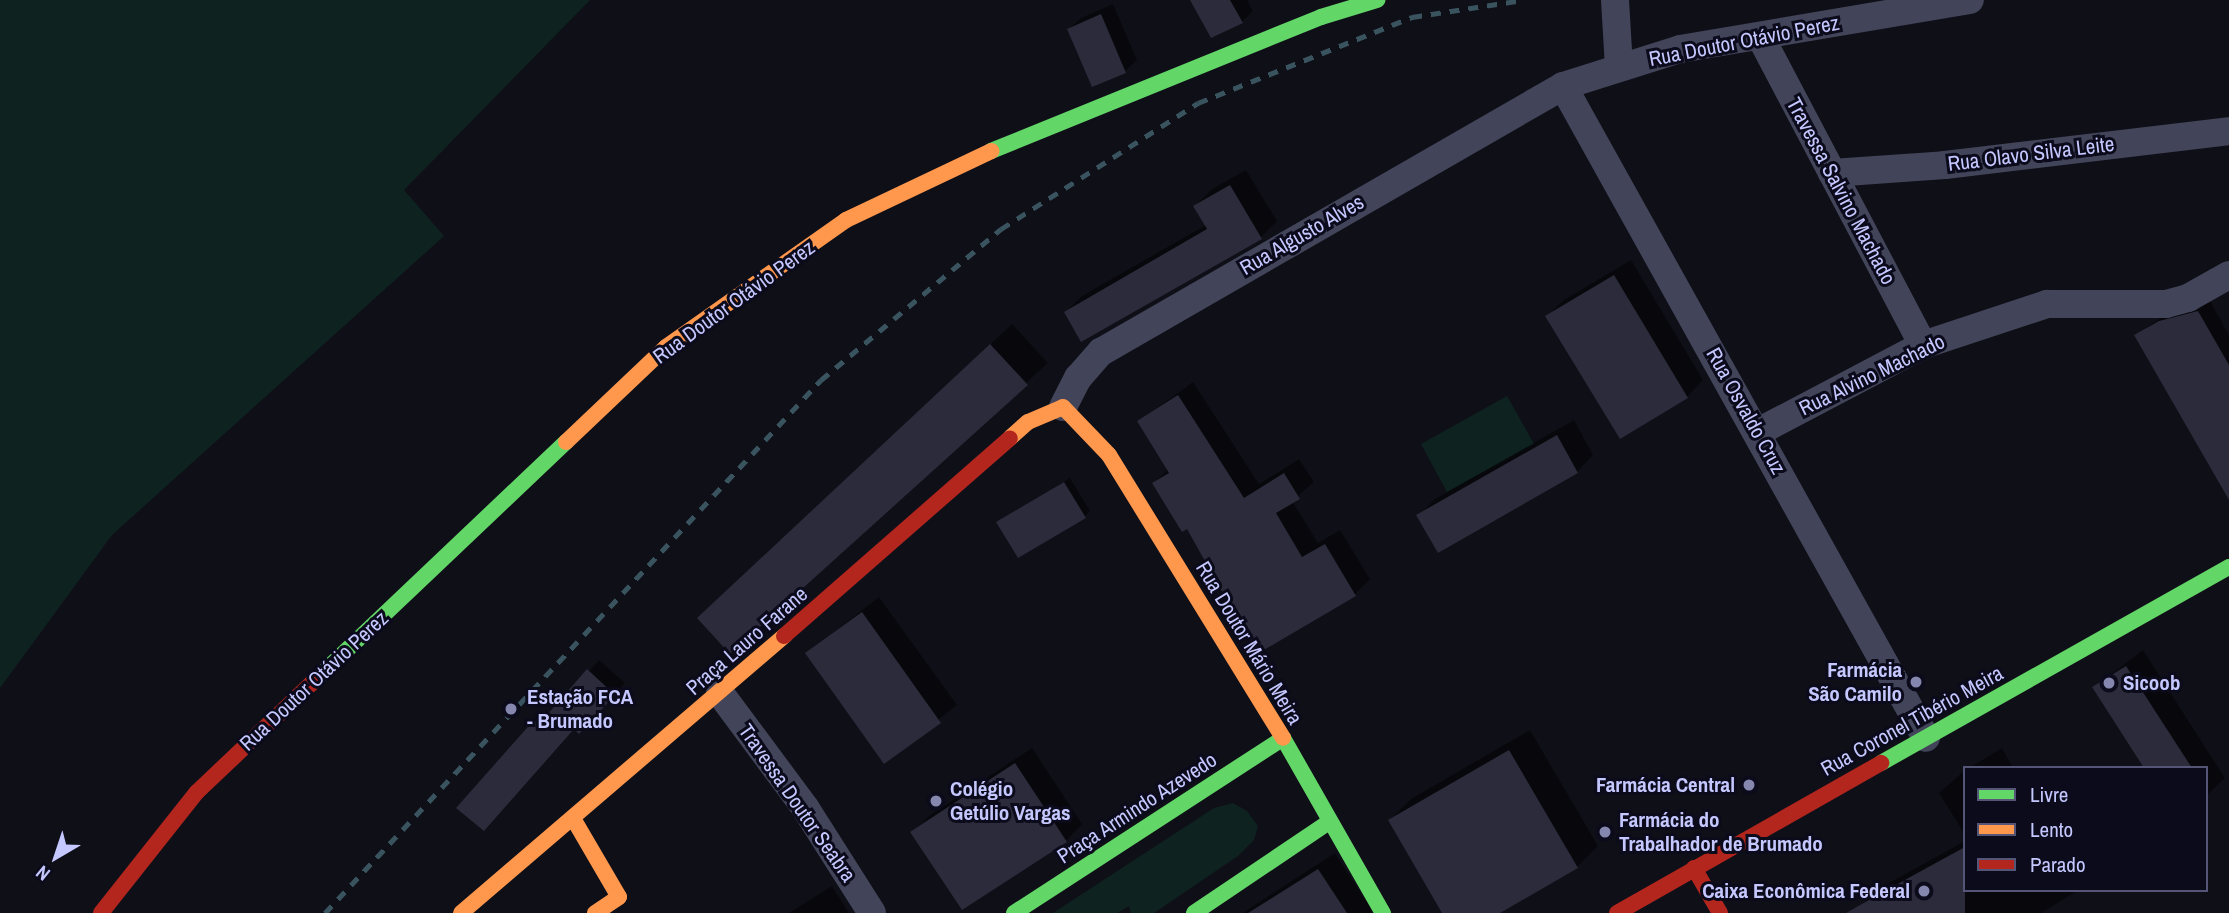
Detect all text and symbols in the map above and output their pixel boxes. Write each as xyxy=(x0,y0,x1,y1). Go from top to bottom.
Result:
street label: Rua Doutor Otávio Perez xyxy=(1647,10,1841,72)
street label: Travessa Salvino Machado xyxy=(1781,93,1901,289)
street label: Rua Olavo Silva Leite xyxy=(1946,131,2116,177)
street label: Rua Algusto Alves xyxy=(1235,189,1369,281)
street label: Rua Doutor Otávio Perez xyxy=(648,235,820,369)
street label: Rua Alvino Machado xyxy=(1795,329,1949,421)
street label: Rua Osvaldo Cruz xyxy=(1701,343,1791,479)
street label: Rua Doutor Mário Meira xyxy=(1190,557,1308,729)
street label: Praça Lauro Farane xyxy=(681,582,813,700)
street label: Rua Doutor Otávio Perez xyxy=(235,606,393,756)
place label: Farmácia São Camilo xyxy=(1808,657,1902,707)
street label: Rua Coronel Tibério Meira xyxy=(1816,660,2008,782)
place label: Sicoob xyxy=(2123,670,2180,696)
marker: Farmácia São Camilo xyxy=(1908,674,1924,690)
marker: Sicoob xyxy=(2101,675,2117,691)
place label: Estação FCA - Brumado xyxy=(527,684,633,734)
marker: Estação FCA - Brumado xyxy=(501,699,521,719)
street label: Travessa Doutor Seabra xyxy=(733,719,861,887)
street label: Praça Armindo Azevedo xyxy=(1052,747,1222,869)
legend xyxy=(1963,766,2208,892)
place label: Farmácia Central xyxy=(1596,772,1735,798)
place label: Colégio Getúlio Vargas xyxy=(950,776,1071,826)
marker: Farmácia Central xyxy=(1741,777,1757,793)
text: Livre xyxy=(2030,780,2068,809)
marker: Colégio Getúlio Vargas xyxy=(928,793,944,809)
place label: Farmácia do Trabalhador de Brumado xyxy=(1619,807,1823,857)
text: Lento xyxy=(2030,815,2073,844)
north arrow xyxy=(21,822,91,892)
marker: Farmácia do Trabalhador de Brumado xyxy=(1597,824,1613,840)
text: Parado xyxy=(2030,850,2086,879)
text: N xyxy=(30,860,55,887)
place label: Caixa Econômica Federal xyxy=(1702,878,1910,904)
marker: Caixa Econômica Federal xyxy=(1916,883,1932,899)

